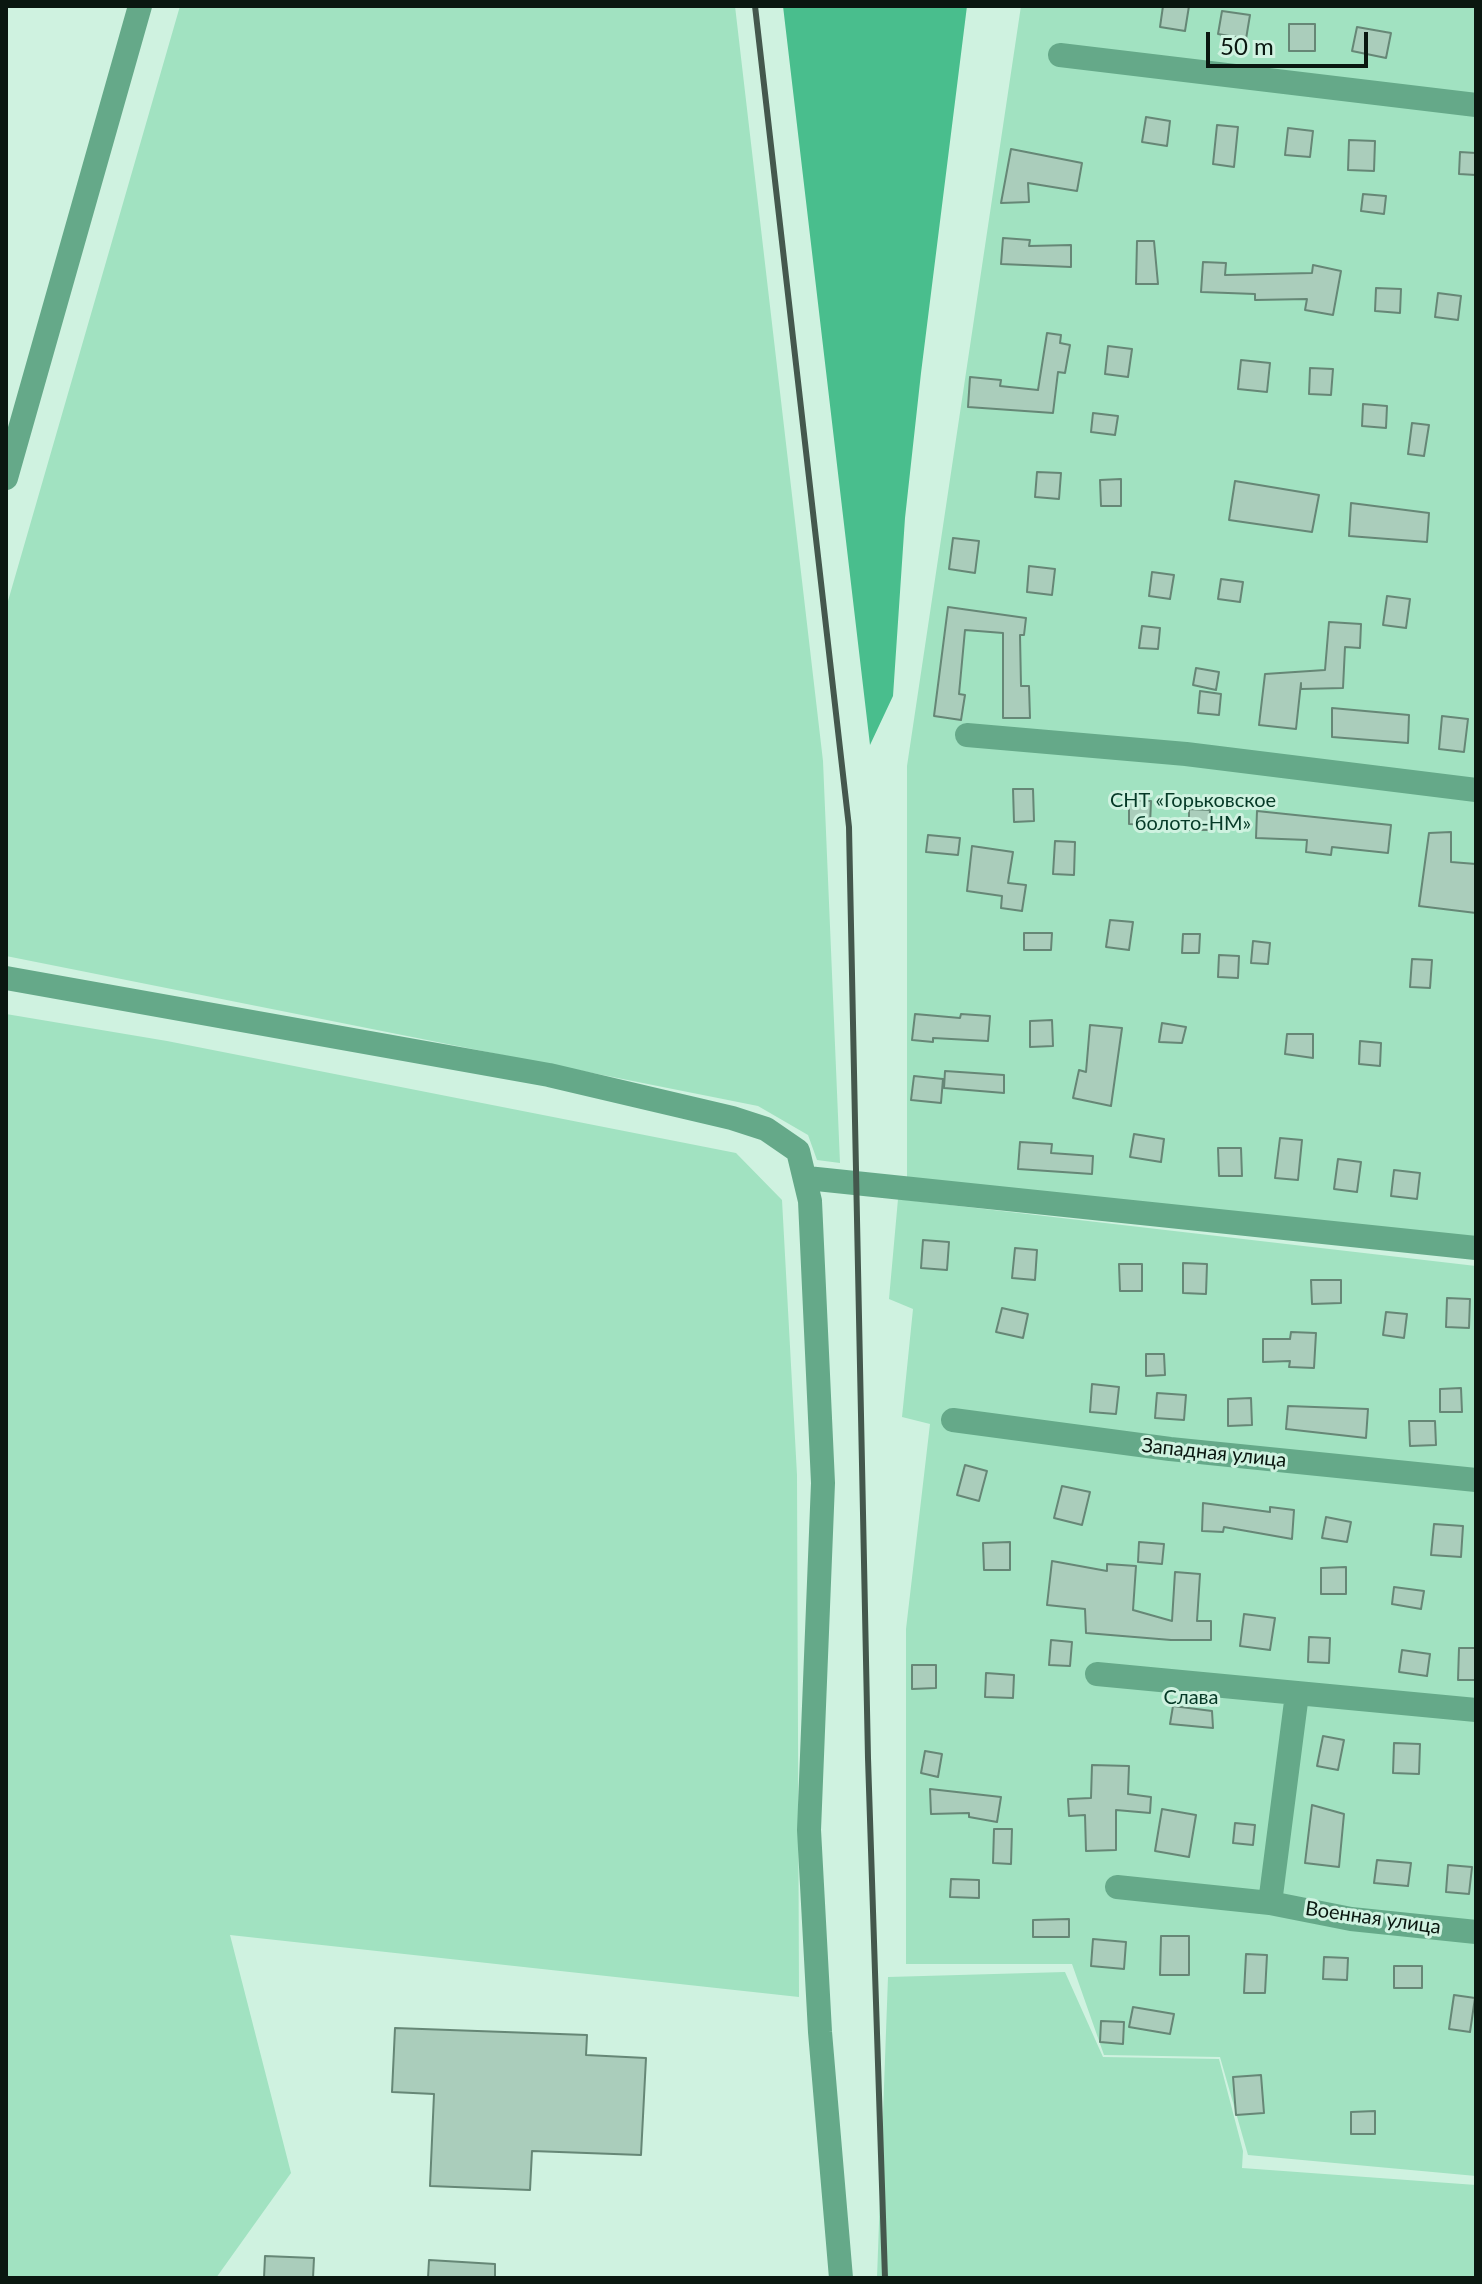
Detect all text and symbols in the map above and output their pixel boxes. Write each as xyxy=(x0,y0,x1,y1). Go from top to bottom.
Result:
scale bar xyxy=(1210,16,1372,66)
text: 50 m xyxy=(1220,31,1274,60)
park label: СНТ «Горьковское болото-НМ» xyxy=(1110,789,1276,836)
street label: Западная улица xyxy=(1140,1433,1288,1473)
park label: Слава xyxy=(1164,1686,1218,1710)
street label: Военная улица xyxy=(1304,1897,1442,1939)

